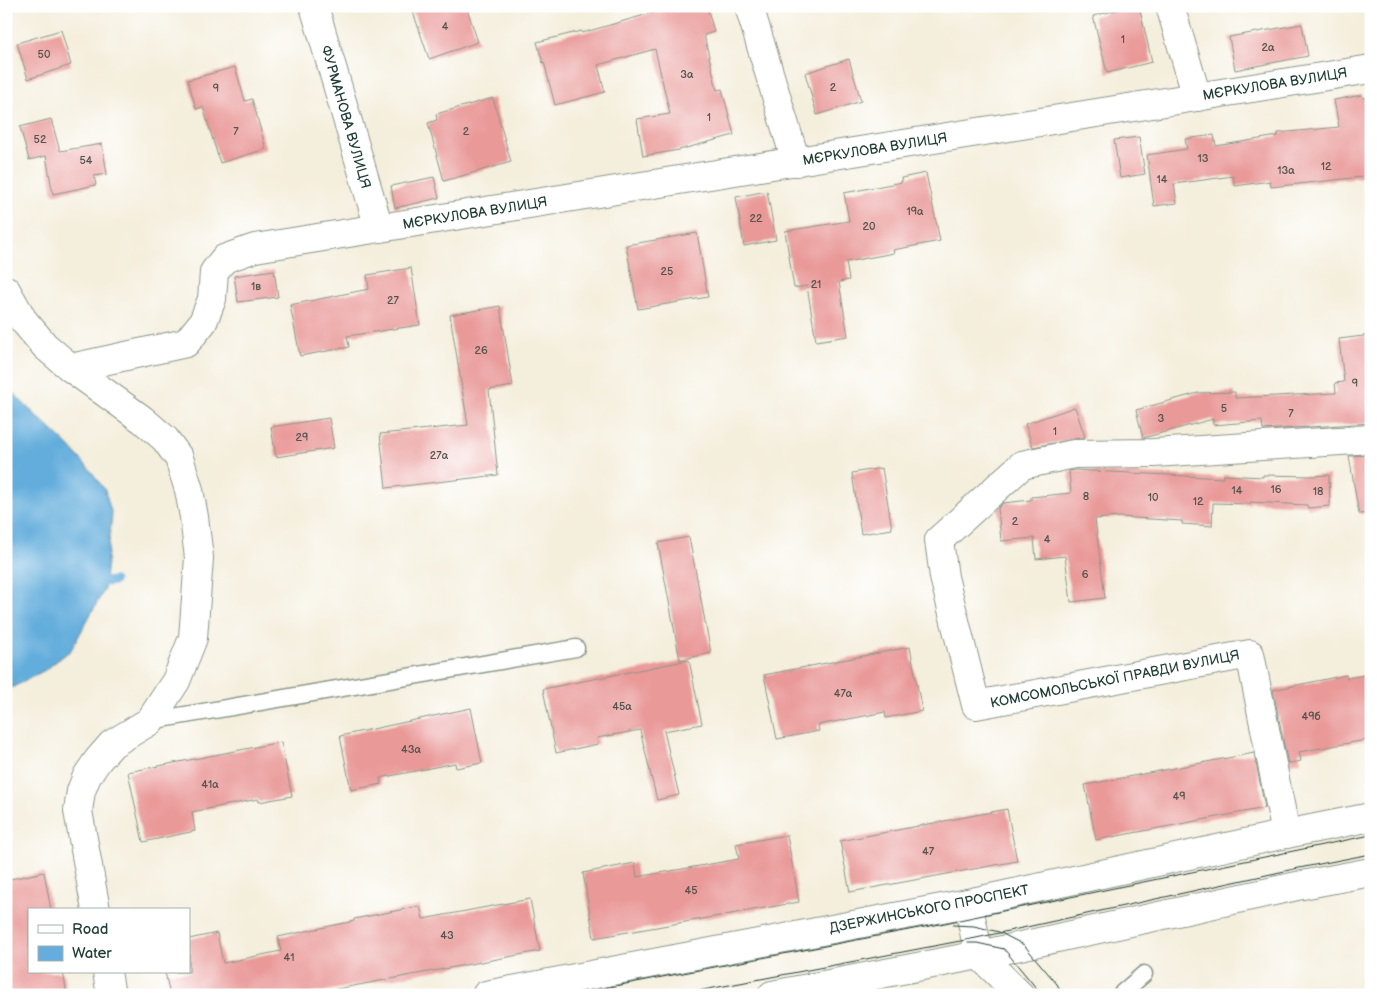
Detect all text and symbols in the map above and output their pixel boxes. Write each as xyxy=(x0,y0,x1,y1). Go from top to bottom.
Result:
house number: 4 xyxy=(442,20,449,33)
house number: 1 xyxy=(1121,33,1125,46)
house number: 2а xyxy=(1262,41,1275,54)
street label: ФУРМАНОВА ВУЛИЦЯ xyxy=(317,44,375,190)
house number: 50 xyxy=(38,48,51,61)
street label: МЄРКУЛОВА ВУЛИЦЯ xyxy=(1201,64,1349,104)
house number: 3а xyxy=(680,68,694,81)
house number: 2 xyxy=(830,81,837,94)
house number: 9 xyxy=(213,82,219,95)
house number: 1 xyxy=(707,111,711,124)
house number: 7 xyxy=(233,125,239,138)
house number: 2 xyxy=(463,125,470,138)
street label: МЄРКУЛОВА ВУЛИЦЯ xyxy=(801,129,949,169)
house number: 52 xyxy=(34,133,47,146)
house number: 13 xyxy=(1197,152,1209,165)
house number: 54 xyxy=(79,154,93,167)
house number: 12 xyxy=(1321,160,1332,173)
house number: 13а xyxy=(1277,164,1295,177)
house number: 14 xyxy=(1157,173,1168,186)
street label: МЄРКУЛОВА ВУЛИЦЯ xyxy=(401,193,549,233)
house number: 19а xyxy=(906,205,924,218)
house number: 22 xyxy=(750,212,763,225)
house number: 20 xyxy=(863,220,876,233)
house number: 25 xyxy=(661,265,673,278)
house number: 21 xyxy=(811,278,821,291)
house number: 1в xyxy=(251,280,261,293)
house number: 27 xyxy=(387,294,400,307)
house number: 26 xyxy=(474,344,488,357)
house number: 9 xyxy=(1352,377,1358,390)
house number: 5 xyxy=(1221,402,1227,415)
house number: 7 xyxy=(1288,407,1294,420)
house number: 3 xyxy=(1158,412,1165,425)
house number: 1 xyxy=(1053,425,1057,438)
house number: 29 xyxy=(296,431,308,444)
house number: 27а xyxy=(430,449,449,462)
house number: 16 xyxy=(1271,483,1282,496)
house number: 14 xyxy=(1232,484,1243,497)
house number: 18 xyxy=(1313,485,1323,498)
house number: 8 xyxy=(1083,490,1089,503)
house number: 10 xyxy=(1148,491,1159,504)
house number: 12 xyxy=(1193,495,1204,508)
house number: 2 xyxy=(1012,515,1019,528)
house number: 4 xyxy=(1044,533,1051,546)
house number: 6 xyxy=(1082,568,1089,581)
street label: КОМСОМОЛЬСЬКОЇ ПРАВДИ ВУЛИЦЯ xyxy=(989,646,1241,712)
house number: 47а xyxy=(834,687,853,700)
house number: 45а xyxy=(612,700,632,713)
house number: 49б xyxy=(1301,710,1321,723)
house number: 43а xyxy=(401,743,421,756)
house number: 41а xyxy=(201,778,219,791)
house number: 49 xyxy=(1172,790,1186,803)
house number: 47 xyxy=(922,845,935,858)
street label: ДЗЕРЖИНСЬКОГО ПРОСПЕКТ xyxy=(828,881,1031,937)
house number: 45 xyxy=(684,884,698,897)
legend xyxy=(28,908,190,974)
text: Road xyxy=(72,920,108,939)
house number: 43 xyxy=(440,929,454,942)
text: Water xyxy=(72,944,112,963)
house number: 41 xyxy=(284,951,294,964)

